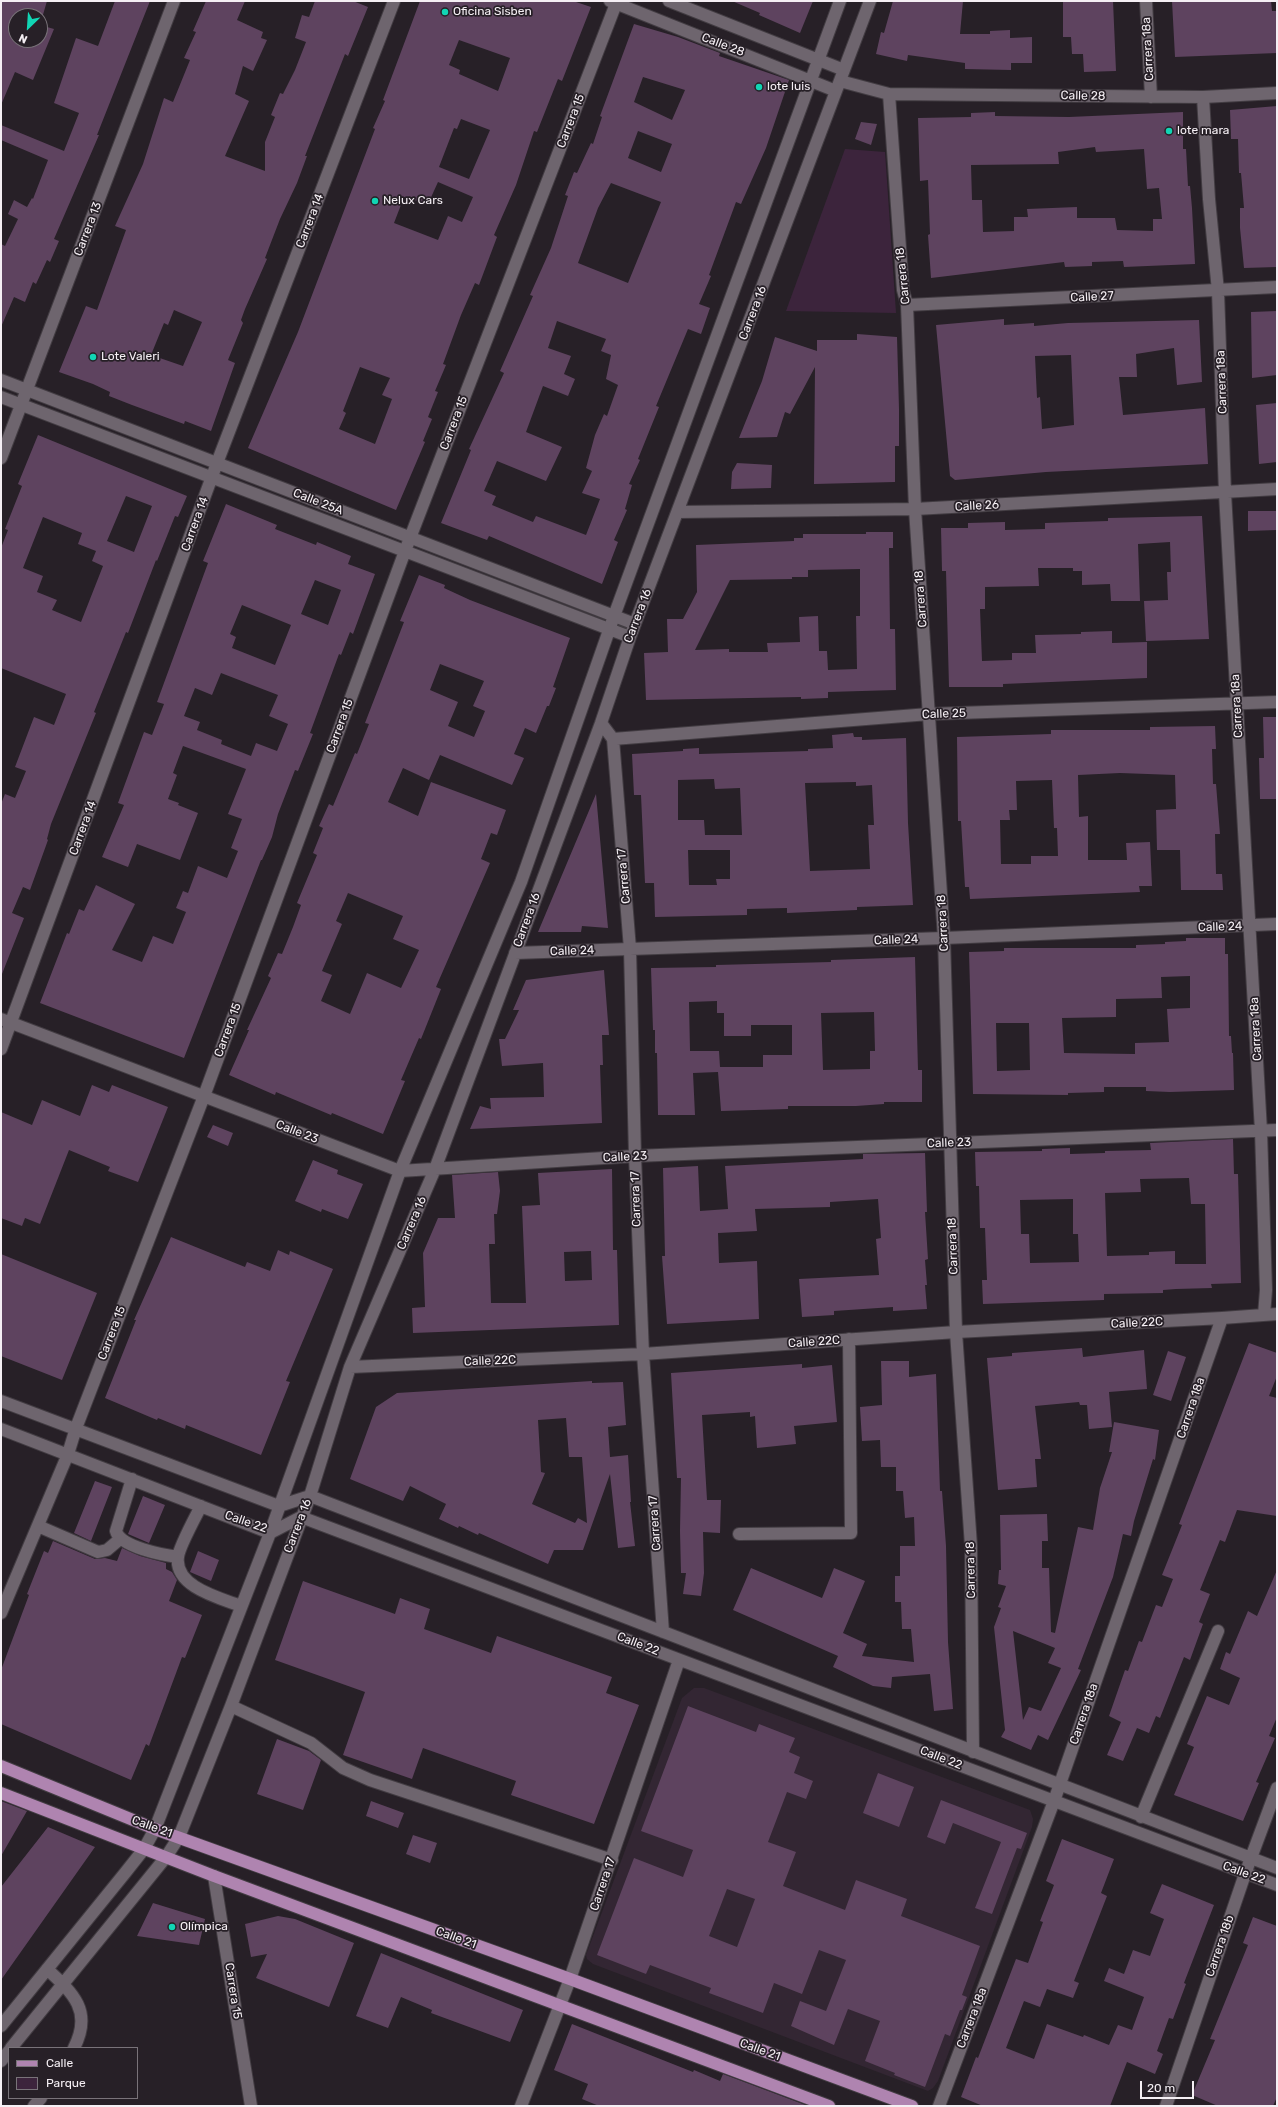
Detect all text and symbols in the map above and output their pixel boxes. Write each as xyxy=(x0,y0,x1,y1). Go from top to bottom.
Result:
place label: Oficina Sisben xyxy=(453,5,532,19)
marker: Oficina Sisben xyxy=(440,7,450,17)
north arrow xyxy=(8,8,48,48)
street label: Carrera 18a xyxy=(1139,17,1157,81)
street label: Calle 28 xyxy=(700,30,746,60)
text: N xyxy=(17,31,29,46)
place label: lote luis xyxy=(767,80,810,94)
marker: lote luis xyxy=(754,82,764,92)
street label: Calle 28 xyxy=(1060,88,1106,104)
street label: Carrera 15 xyxy=(554,92,588,150)
place label: lote mara xyxy=(1177,124,1229,138)
marker: lote mara xyxy=(1164,126,1174,136)
street label: Carrera 14 xyxy=(293,192,327,250)
place label: Nelux Cars xyxy=(383,194,443,208)
marker: Nelux Cars xyxy=(370,196,380,206)
street label: Carrera 13 xyxy=(71,200,105,258)
street label: Carrera 18 xyxy=(893,247,913,305)
street label: Carrera 16 xyxy=(736,284,770,342)
street label: Calle 27 xyxy=(1070,289,1114,305)
place label: Lote Valeri xyxy=(101,350,160,364)
street label: Carrera 18a xyxy=(1214,350,1230,414)
marker: Lote Valeri xyxy=(88,352,98,362)
street label: Carrera 15 xyxy=(437,394,471,452)
street label: Calle 25A xyxy=(291,486,345,518)
street label: Carrera 14 xyxy=(178,495,212,553)
street label: Calle 26 xyxy=(954,498,1000,514)
street label: Carrera 18 xyxy=(912,570,930,628)
street label: Carrera 16 xyxy=(621,587,655,645)
street label: Carrera 18a xyxy=(1228,674,1246,738)
street label: Carrera 15 xyxy=(324,697,356,755)
street label: Calle 25 xyxy=(922,706,966,722)
street label: Carrera 14 xyxy=(66,799,100,857)
street label: Carrera 17 xyxy=(614,848,634,904)
street label: Carrera 16 xyxy=(511,891,543,949)
street label: Carrera 18 xyxy=(934,894,952,952)
street label: Calle 24 xyxy=(1198,919,1242,935)
street label: Calle 24 xyxy=(874,932,918,948)
street label: Calle 24 xyxy=(550,943,594,959)
street label: Carrera 18a xyxy=(1247,997,1265,1061)
street label: Carrera 15 xyxy=(212,1001,244,1059)
street label: Calle 23 xyxy=(274,1117,320,1147)
street label: Calle 23 xyxy=(927,1135,971,1151)
street label: Calle 23 xyxy=(602,1149,648,1165)
street label: Carrera 17 xyxy=(628,1171,644,1227)
street label: Carrera 16 xyxy=(394,1194,430,1252)
street label: Carrera 18 xyxy=(945,1217,961,1275)
street label: Carrera 15 xyxy=(95,1304,129,1362)
street label: Calle 22C xyxy=(1111,1314,1163,1332)
street label: Calle 22C xyxy=(787,1333,841,1351)
street label: Calle 22C xyxy=(464,1353,516,1369)
street label: Carrera 18a xyxy=(1174,1376,1208,1440)
street label: Carrera 17 xyxy=(646,1495,664,1551)
street label: Carrera 16 xyxy=(281,1497,315,1555)
street label: Calle 22 xyxy=(223,1508,269,1536)
street label: Carrera 18 xyxy=(963,1541,979,1599)
street label: Calle 22 xyxy=(615,1629,661,1659)
street label: Carrera 18a xyxy=(1067,1682,1101,1746)
street label: Calle 22 xyxy=(918,1743,964,1773)
street label: Calle 21 xyxy=(130,1813,174,1841)
street label: Carrera 17 xyxy=(587,1855,619,1913)
street label: Calle 22 xyxy=(1221,1859,1267,1887)
street label: Carrera 18b xyxy=(1203,1913,1237,1979)
place label: Olímpica xyxy=(180,1920,228,1934)
marker: Olímpica xyxy=(167,1922,177,1932)
street label: Calle 21 xyxy=(434,1924,478,1952)
street label: Carrera 15 xyxy=(221,1962,245,2020)
street label: Carrera 18a xyxy=(954,1986,990,2050)
street label: Calle 21 xyxy=(738,2036,782,2064)
legend xyxy=(8,2047,138,2099)
text: Calle xyxy=(46,2056,73,2070)
scale bar xyxy=(1142,2073,1196,2099)
text: Parque xyxy=(46,2076,86,2090)
text: 20 m xyxy=(1147,2081,1175,2095)

